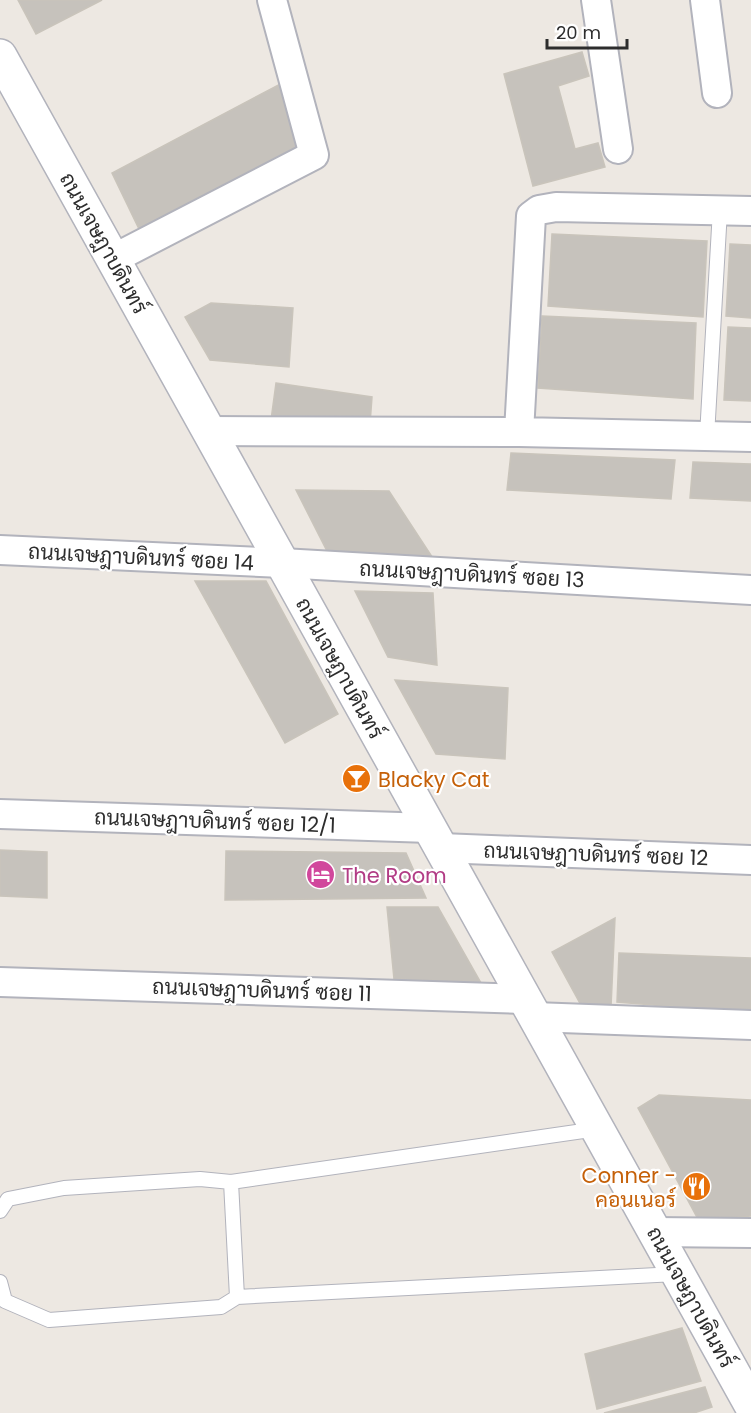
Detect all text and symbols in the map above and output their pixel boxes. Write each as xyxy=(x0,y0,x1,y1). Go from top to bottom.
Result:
scale bar xyxy=(547,12,626,50)
text: 20 m xyxy=(556,20,601,45)
street label: ถนนเจษฎาบดินทร์ xyxy=(53,167,155,319)
street label: ถนนเจษฎาบดินทร์ ซอย 14 xyxy=(27,537,255,577)
street label: ถนนเจษฎาบดินทร์ ซอย 13 xyxy=(359,554,585,594)
street label: ถนนเจษฎาบดินทร์ xyxy=(289,592,391,744)
bar icon: Blacky Cat xyxy=(341,763,373,795)
place label: Blacky Cat xyxy=(378,765,489,794)
street label: ถนนเจษฎาบดินทร์ ซอย 12/1 xyxy=(94,802,336,840)
street label: ถนนเจษฎาบดินทร์ ซอย 12 xyxy=(483,836,709,872)
hotel icon: The Room xyxy=(305,859,337,891)
place label: The Room xyxy=(342,861,447,890)
street label: ถนนเจษฎาบดินทร์ ซอย 11 xyxy=(152,972,372,1008)
place label: Conner - คอนเนอร์ xyxy=(581,1161,676,1214)
restaurant icon: Conner - คอนเนอร์ xyxy=(681,1171,713,1203)
street label: ถนนเจษฎาบดินทร์ xyxy=(640,1221,742,1373)

